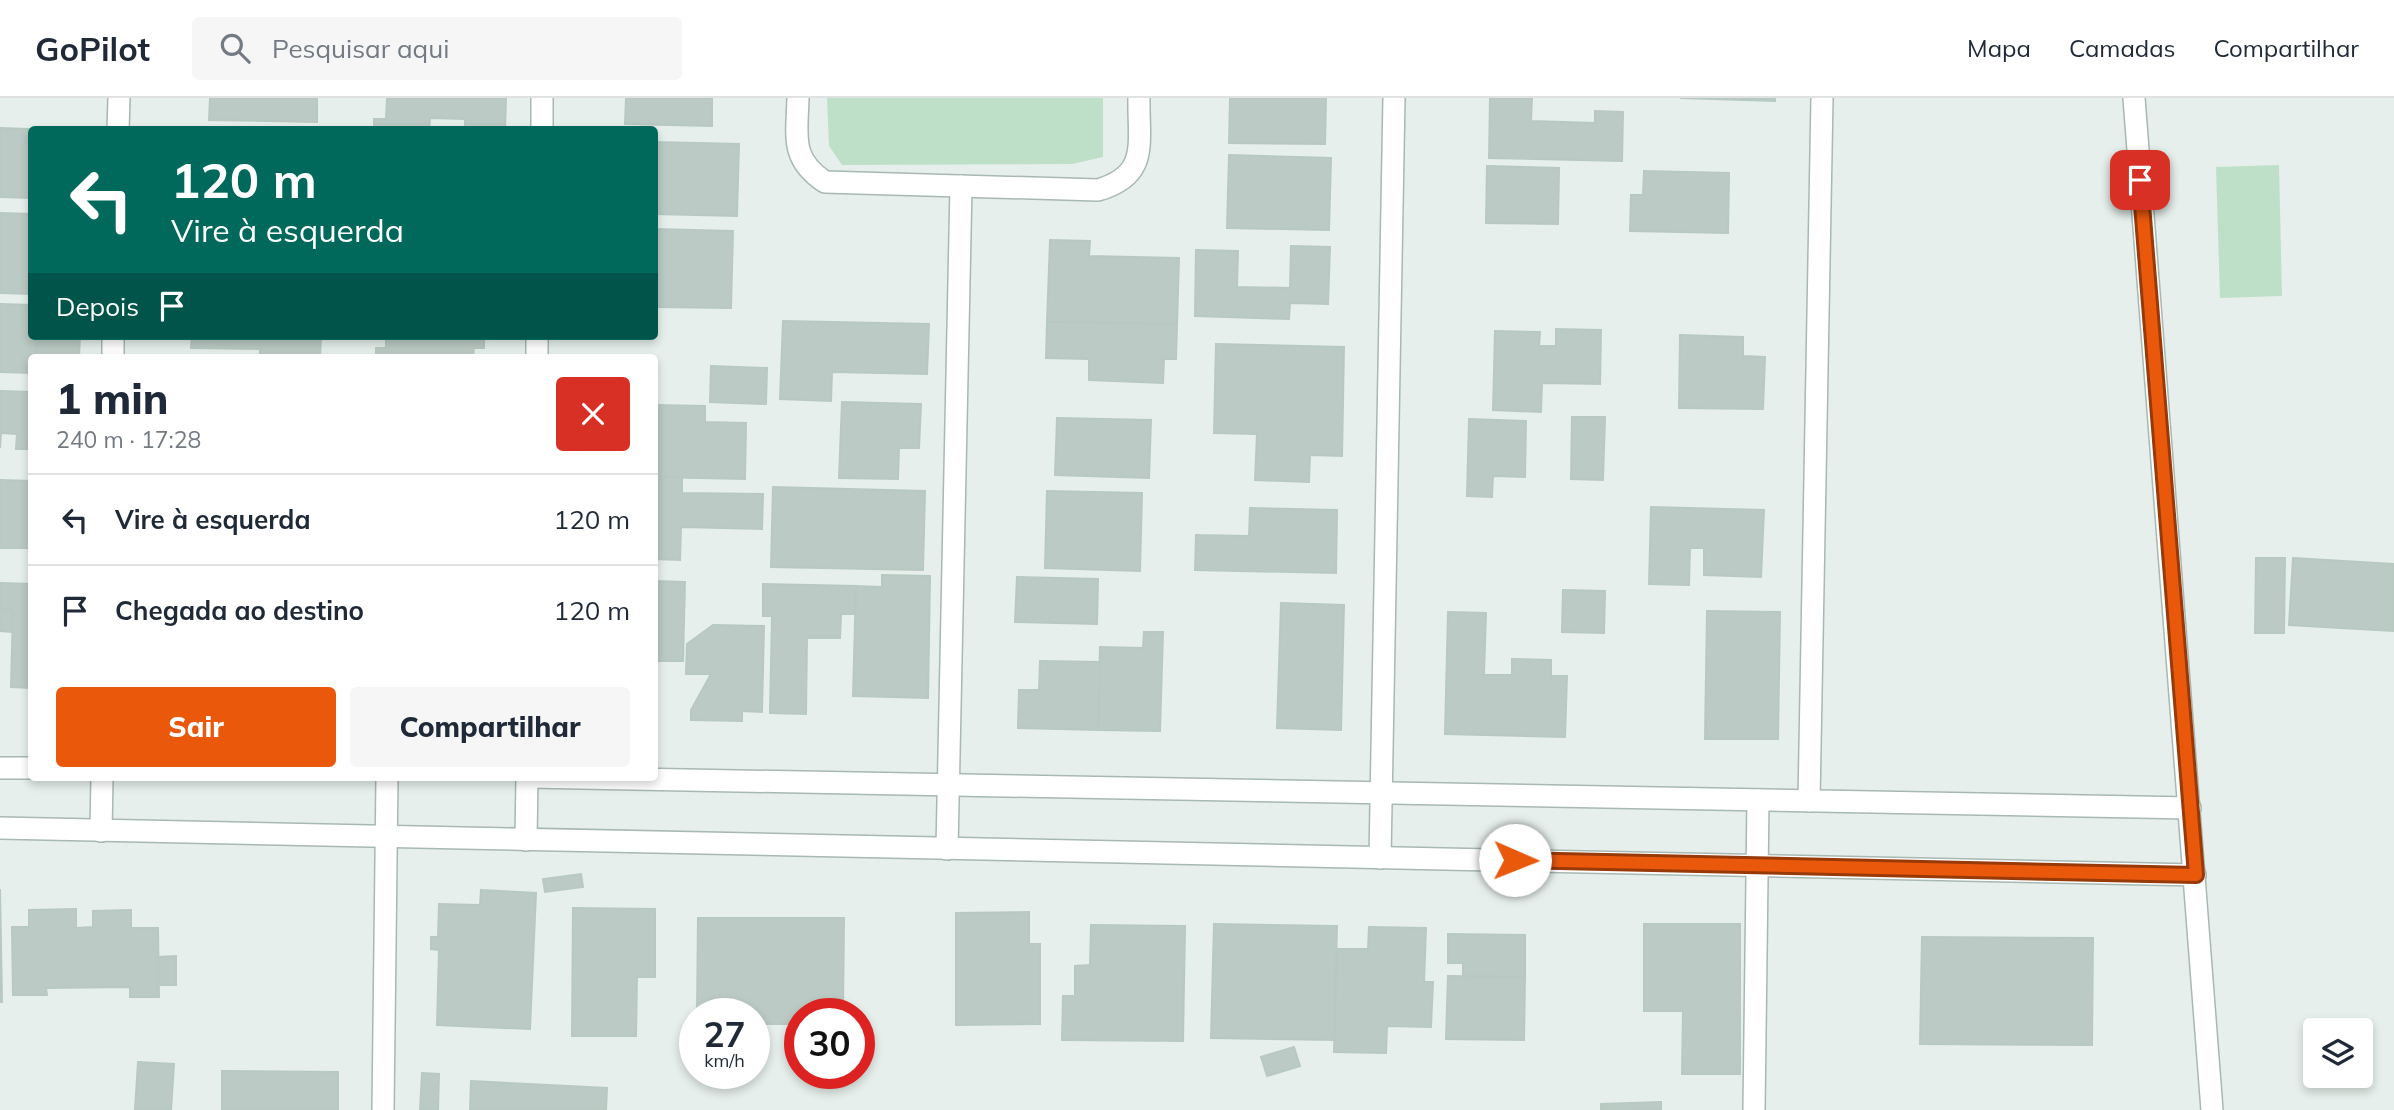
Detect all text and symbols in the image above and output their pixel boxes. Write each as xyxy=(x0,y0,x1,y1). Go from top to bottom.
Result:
search box xyxy=(192,17,682,80)
text: GoPilot xyxy=(35,28,150,69)
icon: search xyxy=(216,29,254,67)
text: Pesquisar aqui xyxy=(272,32,449,65)
text: Mapa xyxy=(1967,33,2031,63)
text: Camadas xyxy=(2069,33,2176,63)
text: Compartilhar xyxy=(2214,33,2359,63)
text: 120 m xyxy=(171,149,317,210)
pin xyxy=(2110,150,2170,210)
icon: left xyxy=(56,154,147,245)
icon: arrive xyxy=(2121,161,2159,199)
text: Vire à esquerda xyxy=(171,210,404,250)
icon: arrive xyxy=(153,287,191,325)
text: Depois xyxy=(56,290,139,323)
text: 1 min xyxy=(56,372,169,425)
button: close xyxy=(556,377,630,451)
text: 240 m · 17:28 xyxy=(56,425,201,454)
icon: left xyxy=(56,501,94,539)
text: Vire à esquerda xyxy=(115,503,311,536)
text: 120 m xyxy=(554,503,630,536)
icon: arrive xyxy=(56,592,94,630)
text: Chegada ao destino xyxy=(115,594,364,627)
text: 120 m xyxy=(554,594,630,627)
button: Sair xyxy=(56,687,336,767)
button: Compartilhar xyxy=(350,687,630,767)
position arrow xyxy=(1478,823,1552,897)
speed limit sign: 30 xyxy=(784,998,875,1089)
text: 27 xyxy=(703,1012,746,1056)
map controls xyxy=(2303,1018,2373,1088)
button: layers xyxy=(2303,1018,2373,1088)
text: km/h xyxy=(704,1049,745,1072)

